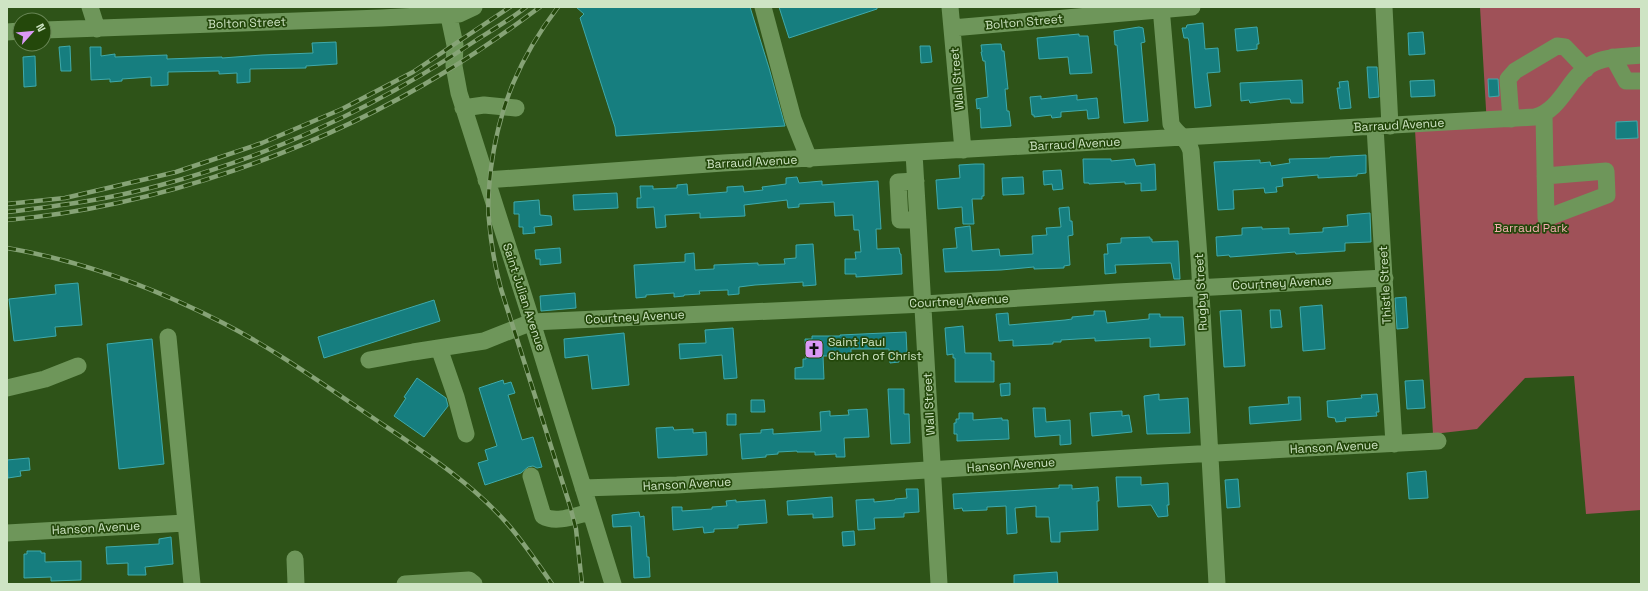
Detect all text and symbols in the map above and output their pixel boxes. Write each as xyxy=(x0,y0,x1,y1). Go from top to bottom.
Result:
street label: Bolton Street xyxy=(984,11,1064,33)
north arrow xyxy=(12,12,52,52)
street label: Bolton Street xyxy=(208,14,286,32)
text: N xyxy=(33,21,49,34)
street label: Wall Street xyxy=(946,47,968,111)
street label: Barraud Avenue xyxy=(1353,115,1445,135)
street label: Barraud Avenue xyxy=(1029,134,1121,154)
street label: Barraud Avenue xyxy=(706,152,798,172)
park label: Barraud Park xyxy=(1494,220,1568,236)
street label: Saint Julian Avenue xyxy=(499,241,549,353)
street label: Thistle Street xyxy=(1375,245,1395,325)
street label: Rugby Street xyxy=(1191,253,1211,331)
street label: Courtney Avenue xyxy=(1232,272,1332,294)
street label: Courtney Avenue xyxy=(909,290,1009,312)
street label: Courtney Avenue xyxy=(585,306,685,328)
place label: Saint Paul Church of Christ xyxy=(828,334,922,364)
church icon: Saint Paul Church of Christ xyxy=(803,338,825,360)
street label: Wall Street xyxy=(919,372,939,436)
street label: Hanson Avenue xyxy=(1289,437,1379,457)
street label: Hanson Avenue xyxy=(966,454,1056,476)
street label: Hanson Avenue xyxy=(642,474,732,494)
street label: Hanson Avenue xyxy=(51,518,141,538)

